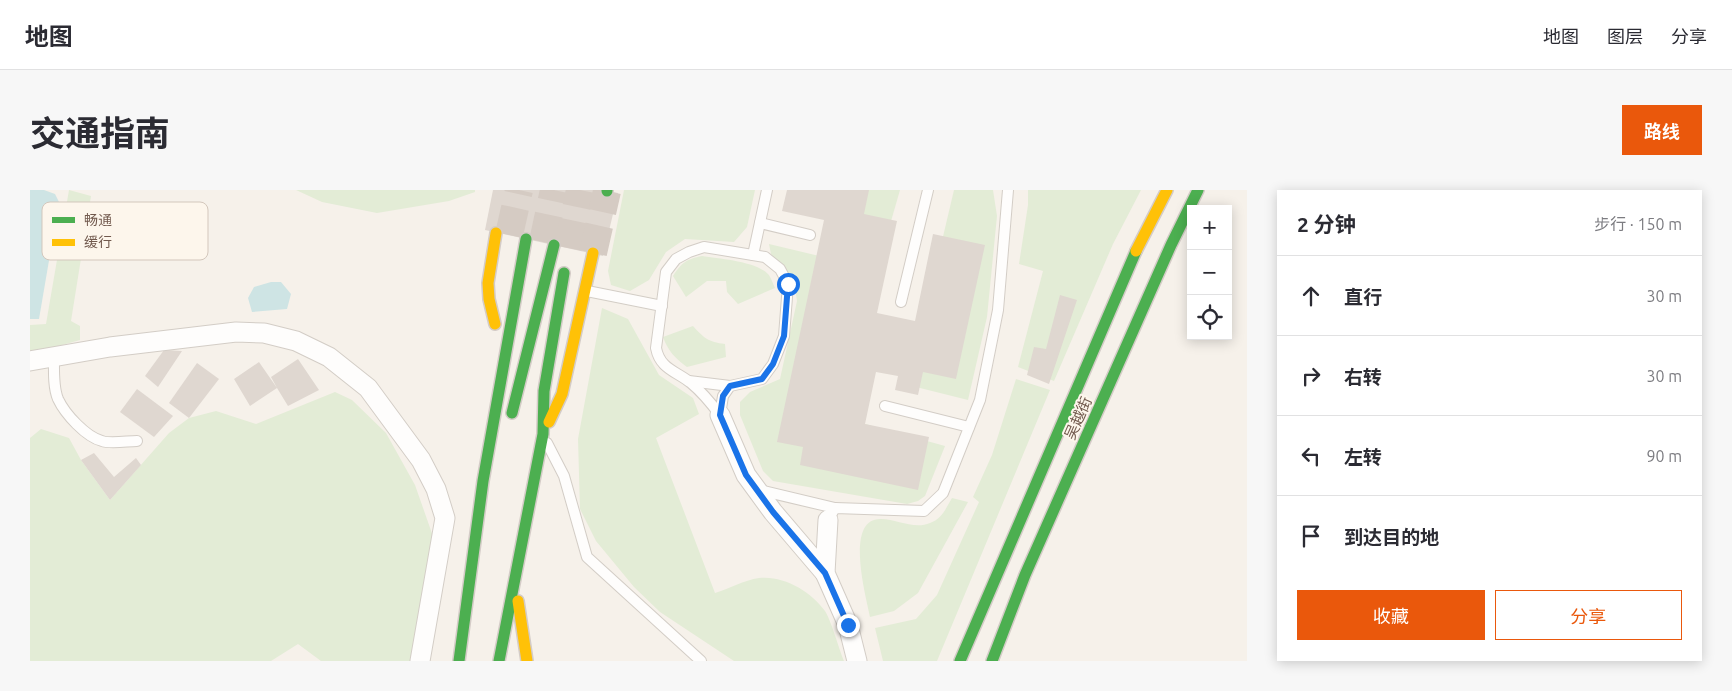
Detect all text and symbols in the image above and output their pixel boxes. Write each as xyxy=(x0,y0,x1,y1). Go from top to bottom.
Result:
text: 地图 xyxy=(25,23,73,50)
text: 地图 xyxy=(1543,26,1579,46)
text: 图层 xyxy=(1607,26,1643,46)
text: 分享 xyxy=(1671,26,1707,46)
button: 路线 xyxy=(1622,105,1702,155)
text: 交通指南 xyxy=(30,113,170,153)
legend xyxy=(42,202,208,260)
map controls xyxy=(1187,205,1232,340)
button: + xyxy=(1187,205,1232,250)
text: 畅通 xyxy=(84,212,112,228)
text: 2 分钟 xyxy=(1297,212,1356,236)
text: 步行 · 150 m xyxy=(1594,215,1682,233)
text: 缓行 xyxy=(84,234,112,250)
button: − xyxy=(1187,250,1232,295)
route start xyxy=(777,273,800,296)
icon: ahead xyxy=(1297,282,1325,310)
text: 直行 xyxy=(1344,286,1382,308)
text: 30 m xyxy=(1646,287,1682,305)
button: locate xyxy=(1187,295,1232,340)
icon: right xyxy=(1297,362,1325,390)
text: 右转 xyxy=(1344,366,1382,388)
text: 30 m xyxy=(1646,367,1682,385)
street label: 吴越街 xyxy=(1061,394,1095,442)
icon: left xyxy=(1297,442,1325,470)
text: 左转 xyxy=(1344,446,1382,468)
text: 90 m xyxy=(1646,447,1682,465)
icon: arrive xyxy=(1297,522,1325,550)
text: 到达目的地 xyxy=(1344,526,1439,548)
button: 收藏 xyxy=(1297,590,1485,640)
button: 分享 xyxy=(1495,590,1682,640)
route end xyxy=(837,614,860,637)

